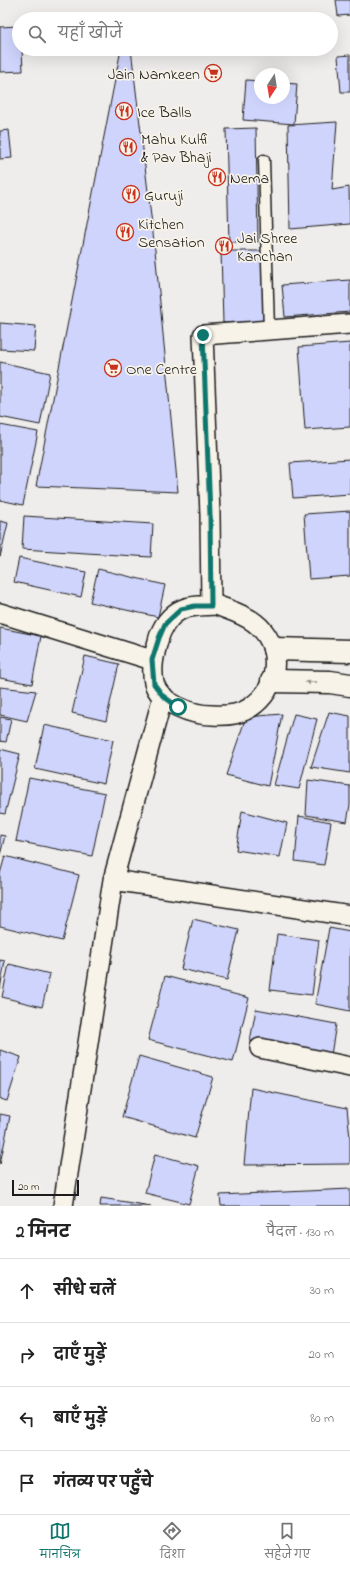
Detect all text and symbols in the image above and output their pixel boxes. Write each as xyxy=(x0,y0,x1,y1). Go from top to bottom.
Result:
search box xyxy=(12,12,338,56)
icon: search xyxy=(26,23,48,45)
text: यहाँ खोजें xyxy=(58,23,122,45)
place label: Jain Namkeen xyxy=(108,63,200,87)
supermarket icon: Jain Namkeen xyxy=(203,63,223,83)
north arrow xyxy=(254,68,290,104)
restaurant icon: Ice Balls xyxy=(114,101,134,121)
place label: Ice Balls xyxy=(137,101,192,125)
place label: Mahu Kulfi & Pav Bhaji xyxy=(141,128,212,170)
restaurant icon: Mahu Kulfi & Pav Bhaji xyxy=(118,137,138,157)
restaurant icon: Nema xyxy=(207,167,227,187)
place label: Nema xyxy=(230,167,269,191)
restaurant icon: Guruji xyxy=(121,184,141,204)
place label: Guruji xyxy=(144,184,183,208)
place label: Kitchen Sensation xyxy=(138,213,205,255)
restaurant icon: Kitchen Sensation xyxy=(115,222,135,242)
place label: Jai Shree Kanchan xyxy=(237,227,298,269)
restaurant icon: Jai Shree Kanchan xyxy=(214,236,234,256)
route end xyxy=(194,326,212,344)
supermarket icon: One Centre xyxy=(103,358,123,378)
place label: One Centre xyxy=(126,358,198,382)
one-way arrow xyxy=(304,679,317,685)
route start xyxy=(169,698,187,716)
scale bar xyxy=(12,1178,79,1197)
text: 20 m xyxy=(18,1179,40,1195)
text: 2 मिनट xyxy=(16,1220,70,1245)
text: पैदल · 130 m xyxy=(266,1223,334,1242)
icon: ahead xyxy=(16,1280,38,1302)
text: सीधे चलें xyxy=(54,1280,115,1302)
text: 30 m xyxy=(310,1281,334,1300)
icon: right xyxy=(16,1344,38,1366)
text: दाएँ मुड़ें xyxy=(54,1344,106,1366)
text: 20 m xyxy=(309,1345,334,1364)
icon: left xyxy=(16,1408,38,1430)
text: बाएँ मुड़ें xyxy=(54,1408,107,1430)
text: 80 m xyxy=(310,1409,334,1428)
icon: arrive xyxy=(16,1472,38,1494)
text: गंतव्य पर पहुँचे xyxy=(54,1472,153,1494)
tab: मानचित्र xyxy=(40,1520,80,1566)
tab: दिशा xyxy=(160,1520,185,1566)
tab: सहेजे गए xyxy=(265,1520,310,1566)

